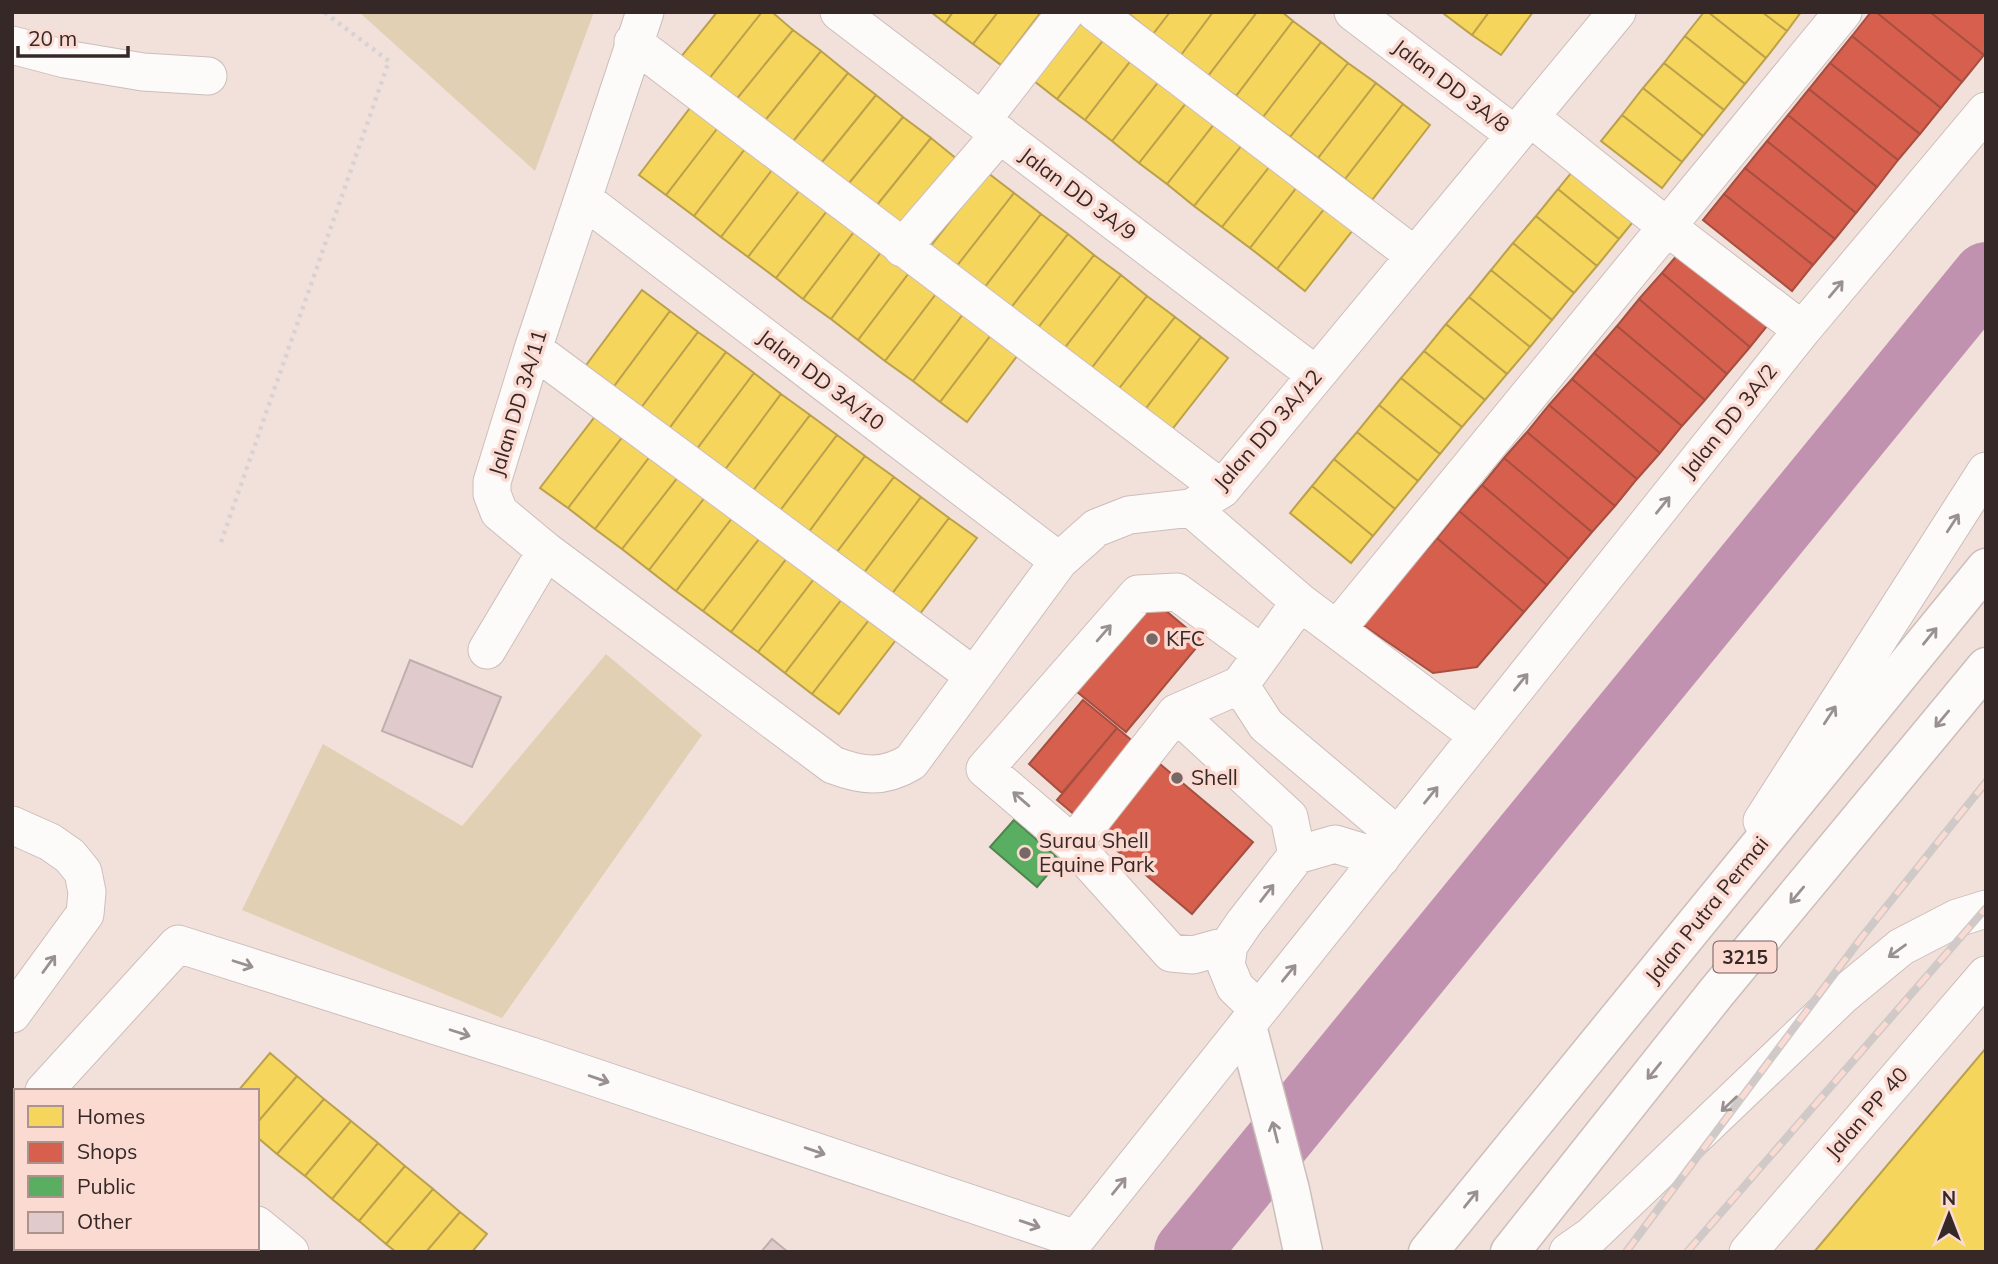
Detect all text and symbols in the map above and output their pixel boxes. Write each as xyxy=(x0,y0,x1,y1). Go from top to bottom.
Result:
scale bar xyxy=(18,14,128,58)
text: 20 m xyxy=(28,25,77,51)
street label: Jalan DD 3A/8 xyxy=(1388,33,1515,137)
street label: Jalan DD 3A/9 xyxy=(1015,141,1142,245)
one-way arrow xyxy=(1828,281,1844,299)
street label: Jalan DD 3A/10 xyxy=(753,323,890,435)
street label: Jalan DD 3A/11 xyxy=(482,326,552,479)
street label: Jalan DD 3A/2 xyxy=(1674,358,1782,483)
street label: Jalan DD 3A/12 xyxy=(1208,364,1327,495)
one-way arrow xyxy=(1655,496,1670,514)
one-way arrow xyxy=(1945,514,1960,533)
one-way arrow xyxy=(1096,624,1112,642)
place label: KFC xyxy=(1166,625,1205,651)
one-way arrow xyxy=(1922,628,1938,646)
marker: KFC xyxy=(1144,631,1160,647)
one-way arrow xyxy=(1513,674,1529,692)
one-way arrow xyxy=(1824,705,1838,725)
one-way arrow xyxy=(1934,710,1950,728)
place label: Shell xyxy=(1191,764,1238,790)
marker: Shell xyxy=(1169,770,1185,786)
one-way arrow xyxy=(1424,786,1439,804)
one-way arrow xyxy=(1012,791,1030,807)
place label: Surau Shell Equine Park xyxy=(1039,827,1155,877)
street label: Jalan Putra Permai xyxy=(1639,831,1774,988)
marker: Surau Shell Equine Park xyxy=(1017,845,1033,861)
one-way arrow xyxy=(1260,885,1275,903)
one-way arrow xyxy=(1789,885,1805,903)
road number: 3215 xyxy=(1714,942,1776,973)
one-way arrow xyxy=(1888,944,1907,958)
one-way arrow xyxy=(41,955,56,974)
one-way arrow xyxy=(232,959,254,972)
one-way arrow xyxy=(1282,964,1297,982)
one-way arrow xyxy=(449,1028,471,1041)
street label: Jalan PP 40 xyxy=(1819,1061,1913,1163)
one-way arrow xyxy=(1646,1062,1661,1080)
one-way arrow xyxy=(588,1073,610,1086)
legend xyxy=(14,1089,259,1250)
one-way arrow xyxy=(1721,1095,1738,1112)
text: Homes xyxy=(77,1103,145,1129)
one-way arrow xyxy=(1268,1121,1281,1143)
text: Shops xyxy=(77,1138,137,1164)
one-way arrow xyxy=(803,1146,825,1158)
text: Public xyxy=(77,1173,136,1199)
one-way arrow xyxy=(1111,1177,1126,1195)
north arrow xyxy=(1914,1180,1984,1250)
text: N xyxy=(1942,1186,1956,1210)
one-way arrow xyxy=(1463,1190,1479,1208)
text: Other xyxy=(77,1208,132,1234)
one-way arrow xyxy=(1019,1219,1041,1231)

